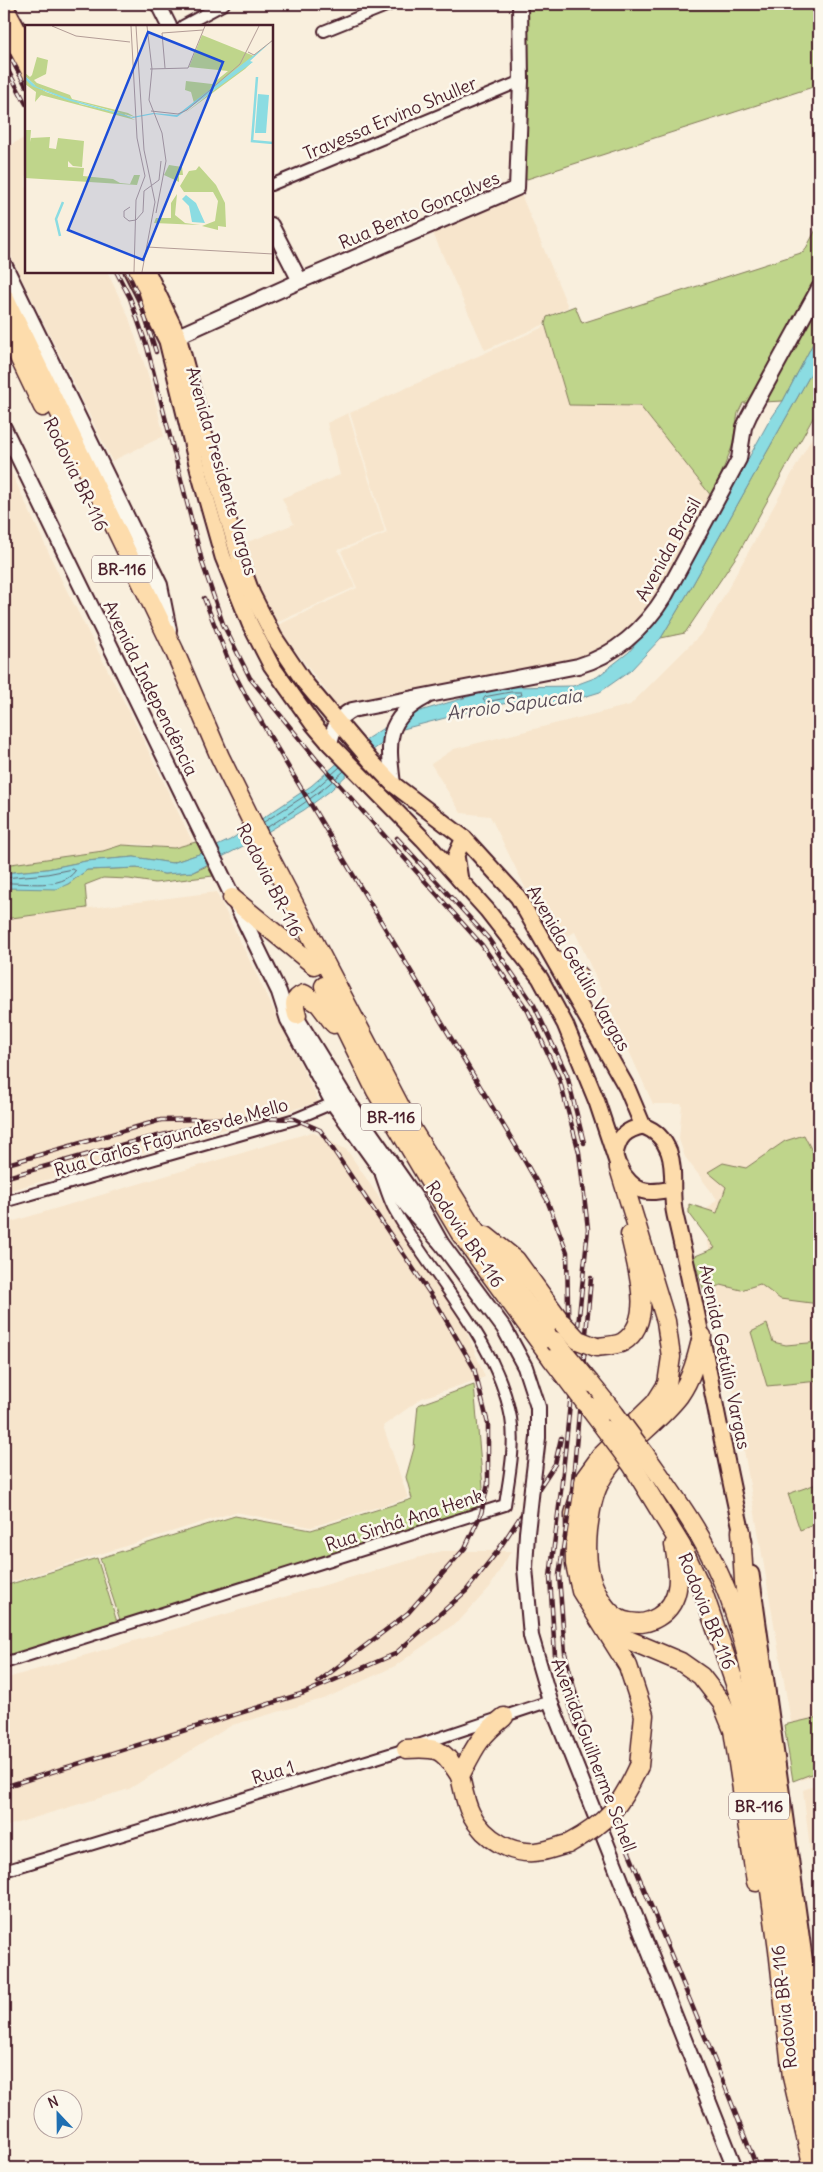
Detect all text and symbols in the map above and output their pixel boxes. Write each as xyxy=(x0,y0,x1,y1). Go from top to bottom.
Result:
inset map xyxy=(25,25,272,272)
street label: Travessa Ervino Shuller xyxy=(300,71,481,165)
street label: Rua Bento Gonçalves xyxy=(335,166,503,254)
street label: Avenida Presidente Vargas xyxy=(181,364,263,578)
street label: Rodovia BR-116 xyxy=(39,413,113,535)
street label: Avenida Brasil xyxy=(630,493,706,605)
road number: BR-116 xyxy=(92,556,152,582)
street label: Avenida Independência xyxy=(99,597,203,779)
water label: Arroio Sapucaia xyxy=(445,682,584,725)
street label: Rodovia BR-116 xyxy=(232,820,308,940)
street label: Avenida Getúlio Vargas xyxy=(522,881,636,1055)
street label: Rua Carlos Fagundes de Mello xyxy=(51,1093,291,1181)
road number: BR-116 xyxy=(361,1104,421,1130)
street label: Rodovia BR-116 xyxy=(421,1176,509,1292)
street label: Avenida Getúlio Vargas xyxy=(694,1263,756,1451)
street label: Rua Sinhá Ana Henk xyxy=(322,1484,486,1556)
street label: Rodovia BR-116 xyxy=(673,1549,741,1673)
street label: Avenida Guilherme Schell xyxy=(546,1655,642,1855)
street label: Rua 1 xyxy=(249,1755,297,1789)
road number: BR-116 xyxy=(729,1792,789,1820)
street label: Rodovia BR-116 xyxy=(766,1944,802,2070)
north arrow xyxy=(32,2090,82,2140)
text: N xyxy=(45,2092,61,2112)

